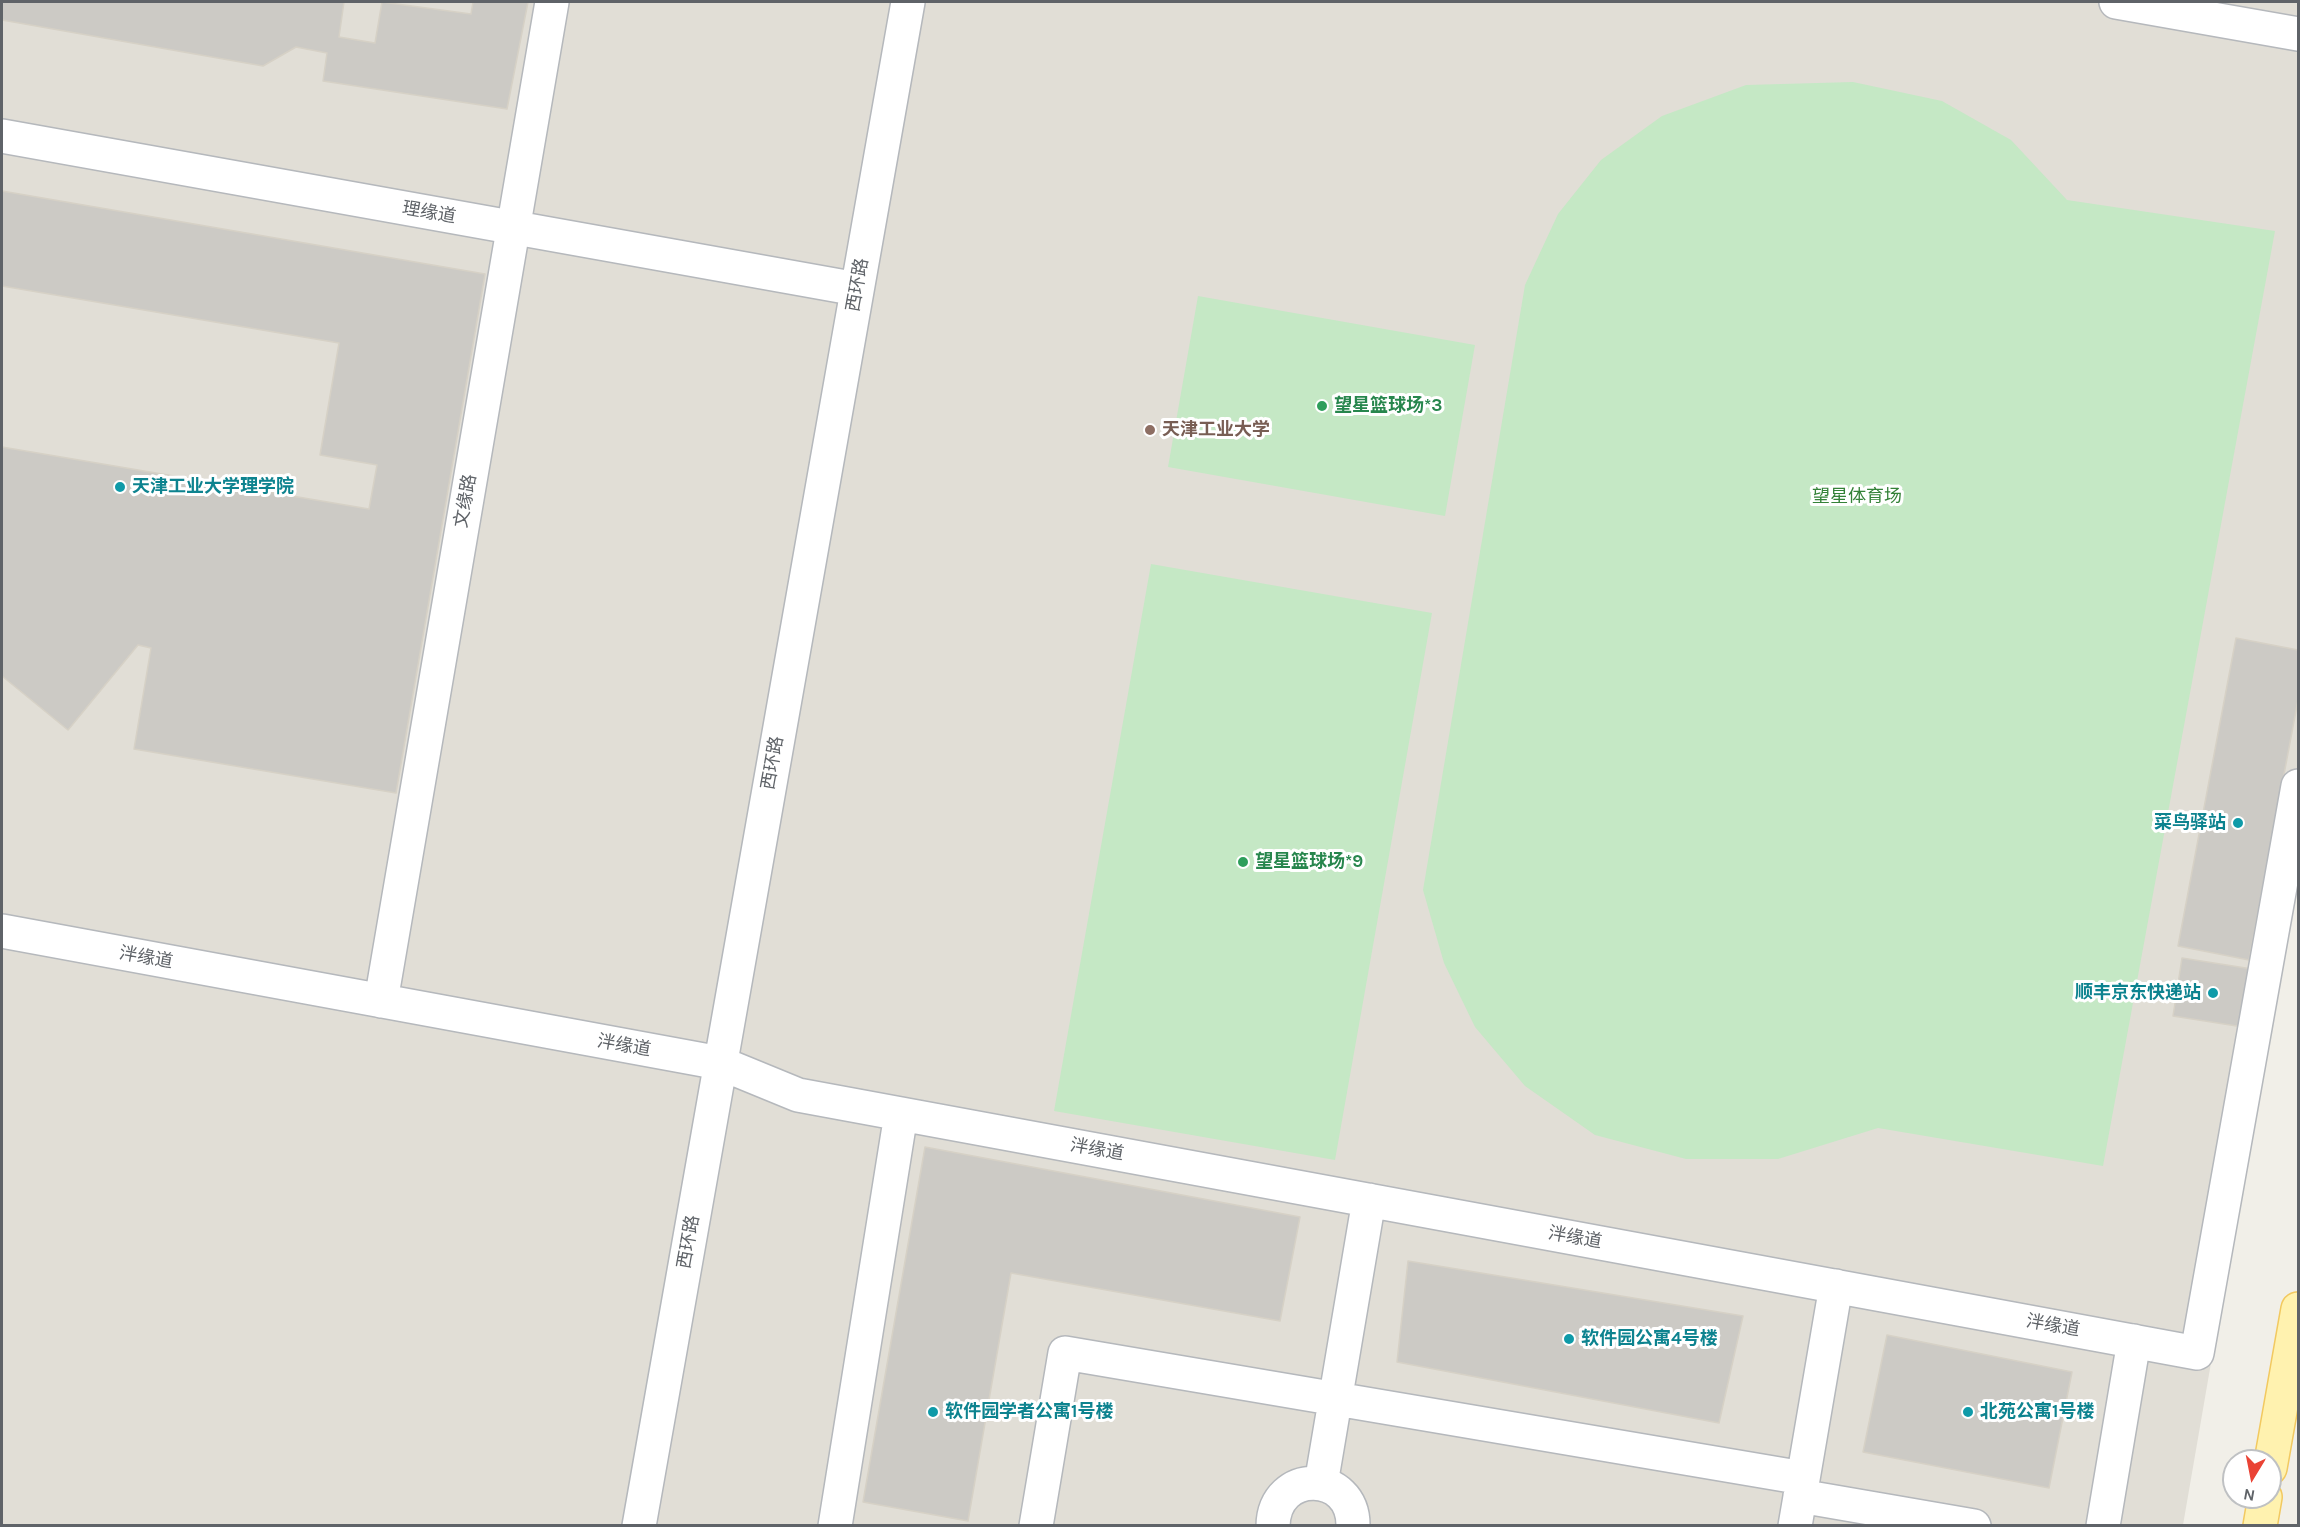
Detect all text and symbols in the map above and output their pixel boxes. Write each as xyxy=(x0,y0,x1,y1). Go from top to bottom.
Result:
street label: 理缘道 xyxy=(401,198,457,228)
street label: 西环路 xyxy=(843,257,873,313)
place label: 望星篮球场*3 xyxy=(1334,395,1443,417)
marker: 望星篮球场*3 xyxy=(1315,399,1329,413)
place label: 天津工业大学 xyxy=(1162,419,1270,441)
marker: 天津工业大学 xyxy=(1143,423,1157,437)
street label: 文缘路 xyxy=(451,473,481,529)
place label: 天津工业大学理学院 xyxy=(132,476,294,498)
marker: 天津工业大学理学院 xyxy=(113,480,127,494)
park label: 望星体育场 xyxy=(1812,486,1902,508)
street label: 西环路 xyxy=(758,735,788,791)
place label: 菜鸟驿站 xyxy=(2154,812,2226,834)
marker: 菜鸟驿站 xyxy=(2231,816,2245,830)
place label: 望星篮球场*9 xyxy=(1255,851,1363,873)
marker: 望星篮球场*9 xyxy=(1236,855,1250,869)
street label: 泮缘道 xyxy=(118,943,174,973)
place label: 顺丰京东快递站 xyxy=(2075,982,2201,1004)
marker: 顺丰京东快递站 xyxy=(2206,986,2220,1000)
street label: 泮缘道 xyxy=(596,1031,652,1061)
street label: 泮缘道 xyxy=(1069,1135,1125,1165)
street label: 西环路 xyxy=(674,1214,704,1270)
street label: 泮缘道 xyxy=(1547,1223,1603,1253)
street label: 泮缘道 xyxy=(2025,1311,2081,1341)
place label: 软件园公寓4号楼 xyxy=(1581,1328,1718,1350)
marker: 软件园公寓4号楼 xyxy=(1562,1332,1576,1346)
place label: 软件园学者公寓1号楼 xyxy=(945,1401,1113,1423)
place label: 北苑公寓1号楼 xyxy=(1980,1401,2094,1423)
marker: 软件园学者公寓1号楼 xyxy=(926,1405,940,1419)
marker: 北苑公寓1号楼 xyxy=(1961,1405,1975,1419)
north arrow xyxy=(2222,1449,2282,1509)
text: N xyxy=(2242,1485,2256,1506)

